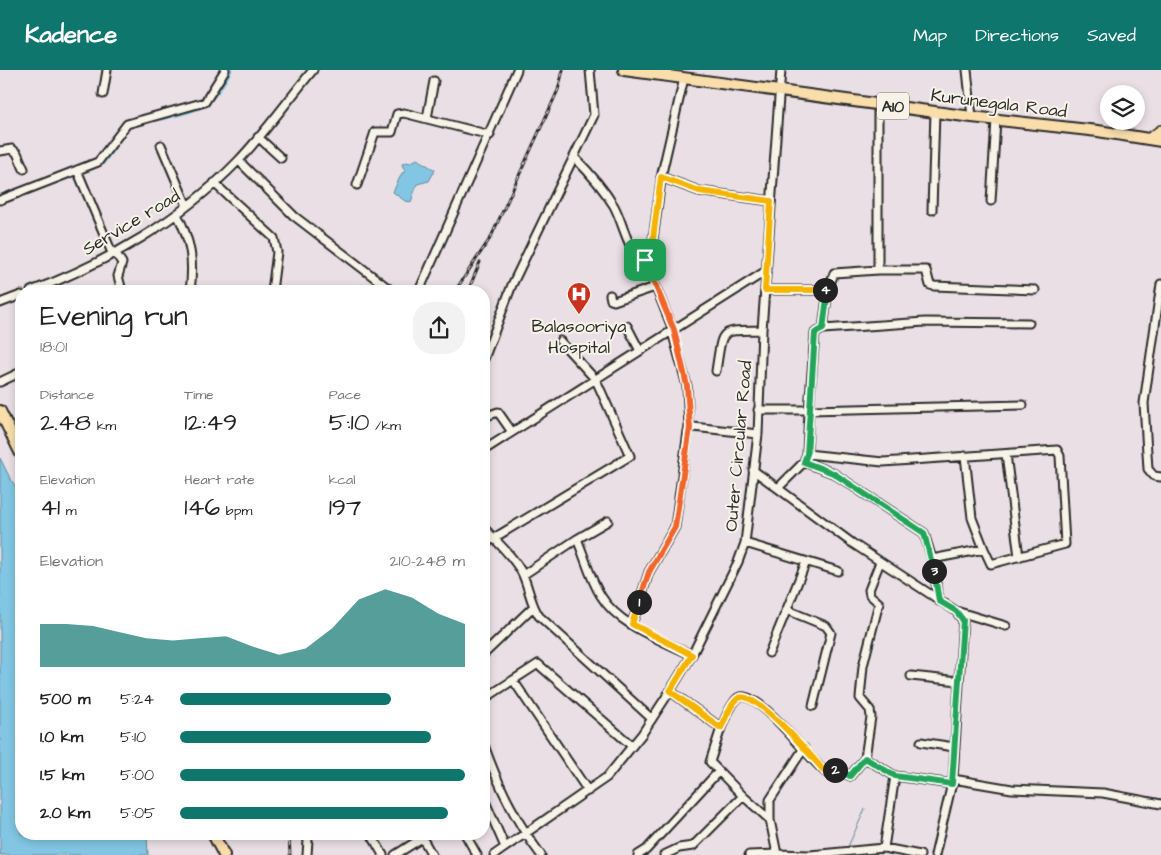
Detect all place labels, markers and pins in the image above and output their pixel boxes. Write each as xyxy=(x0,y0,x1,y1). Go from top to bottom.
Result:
pin xyxy=(624,239,666,281)
pin: 4 xyxy=(812,278,838,302)
hospital icon: Balasooriya Hospital xyxy=(566,281,592,315)
place label: Balasooriya Hospital xyxy=(532,314,626,360)
pin: 3 xyxy=(922,558,946,584)
pin: 1 xyxy=(626,590,652,614)
pin: 2 xyxy=(822,758,848,782)

